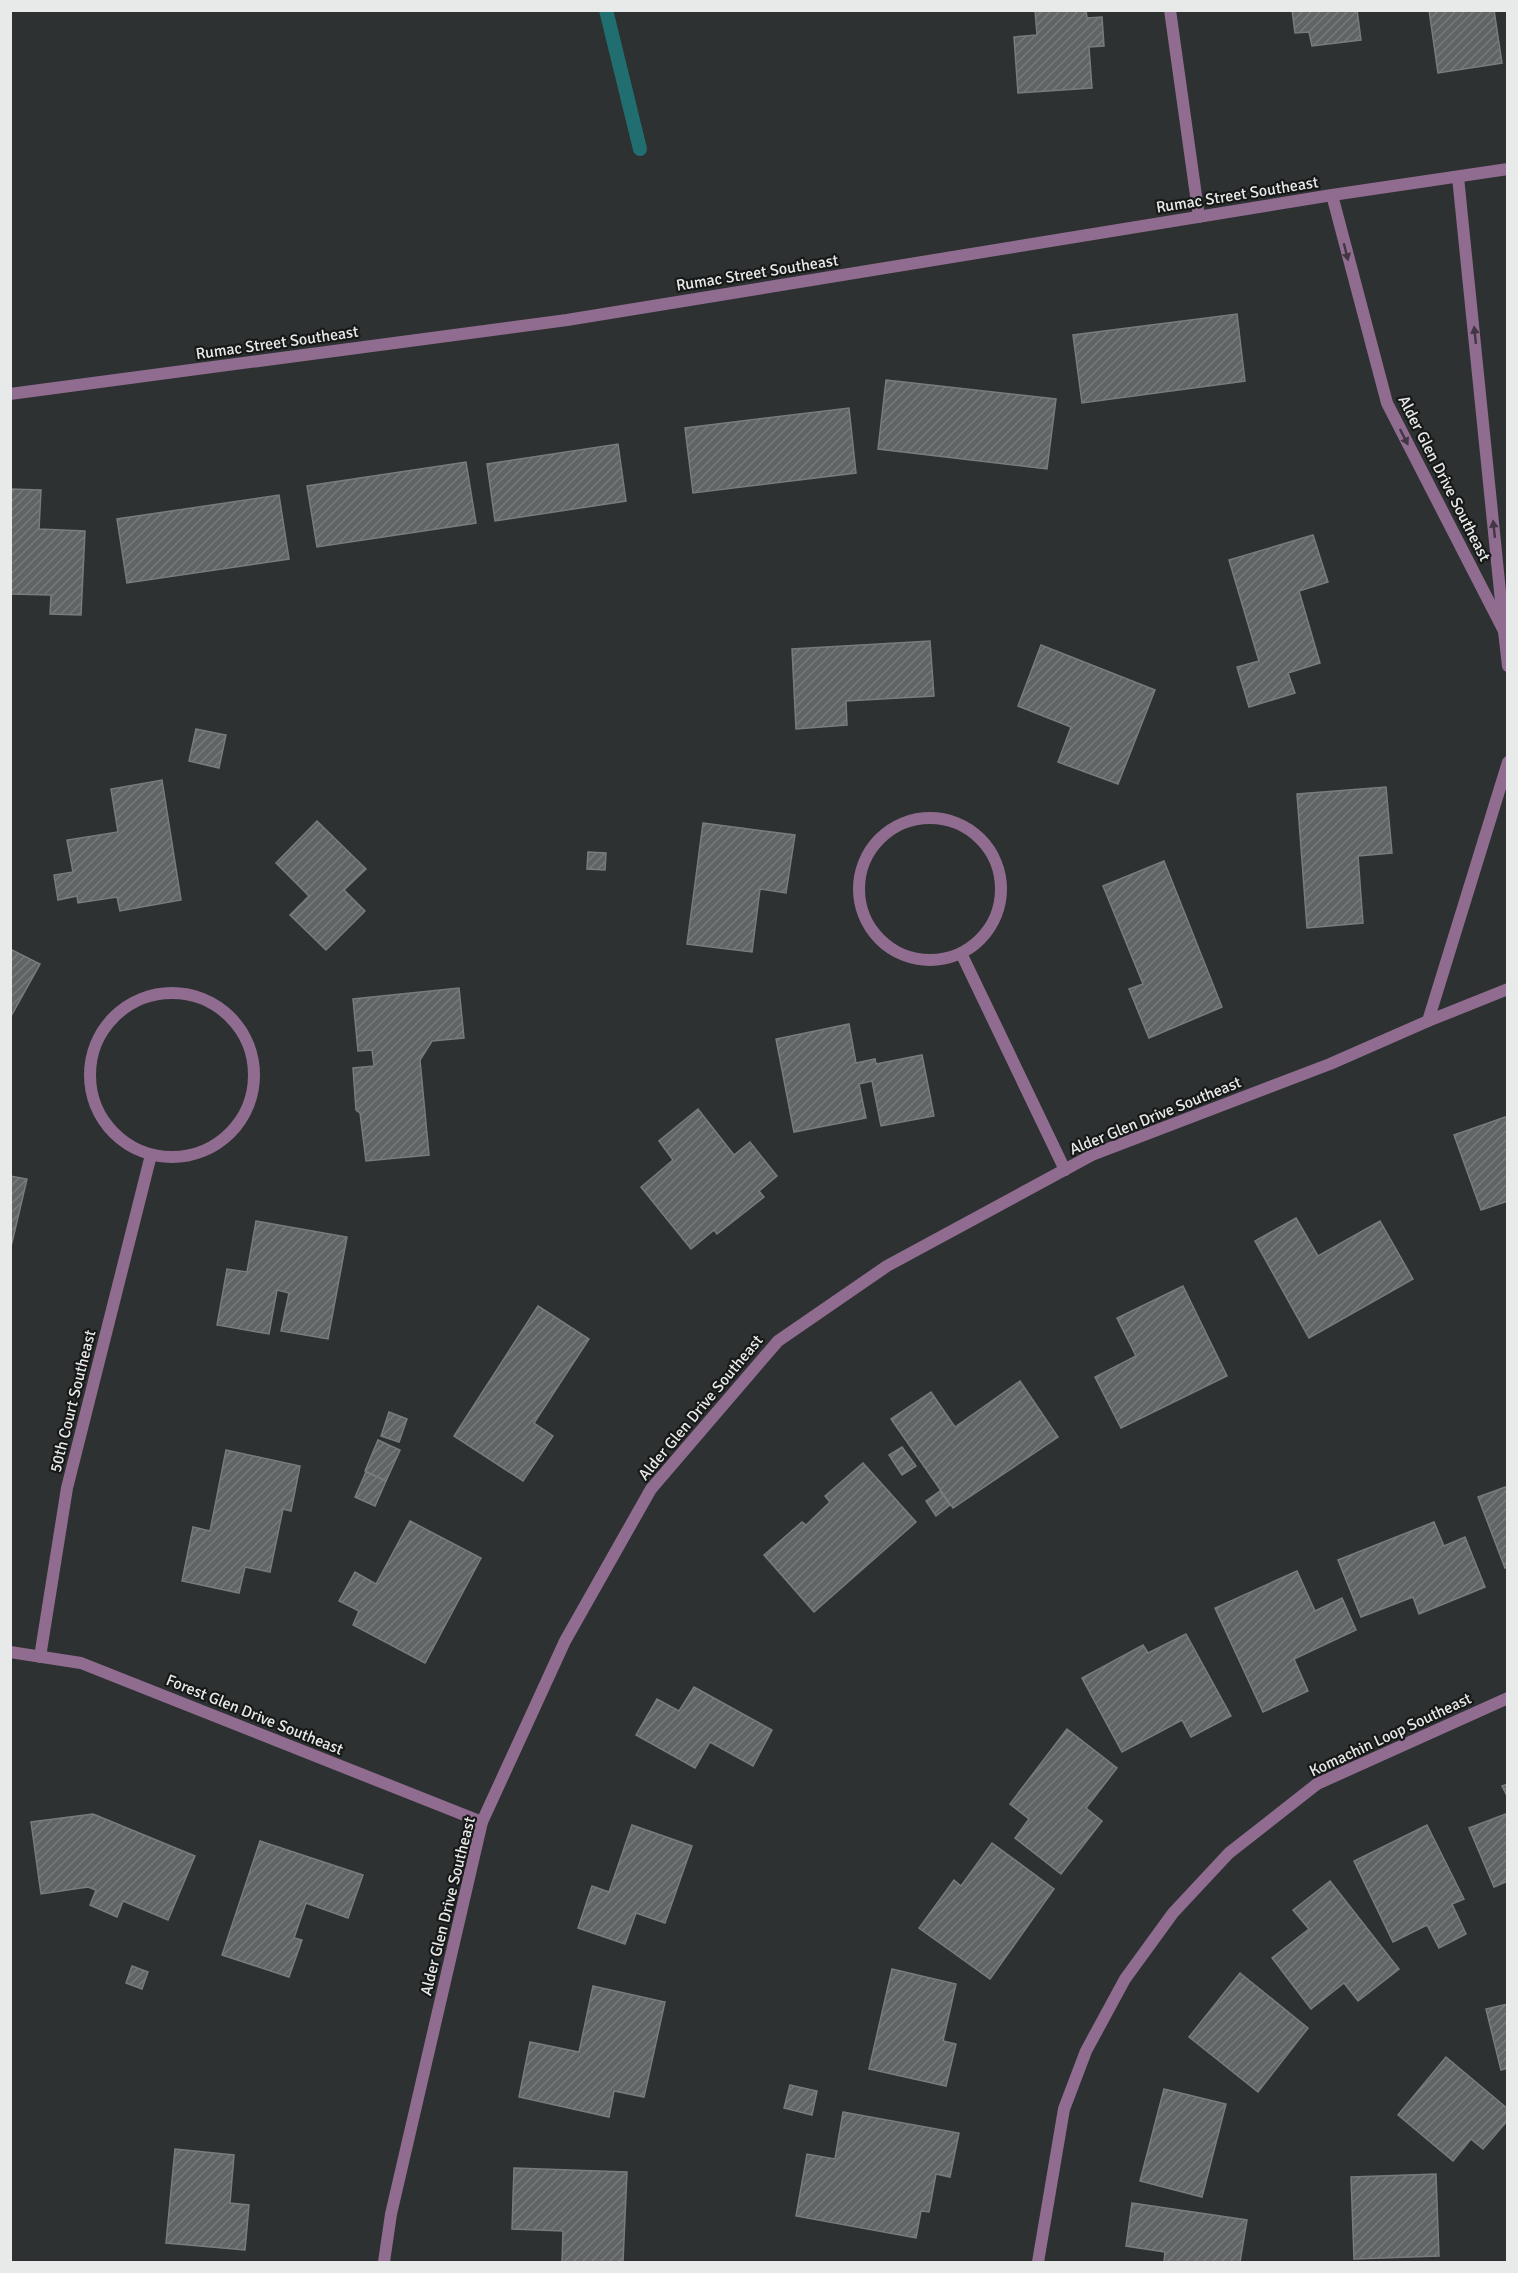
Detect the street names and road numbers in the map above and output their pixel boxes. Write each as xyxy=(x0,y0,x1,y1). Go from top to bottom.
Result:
street label: Rumac Street Southeast xyxy=(1155,172,1320,218)
street label: Rumac Street Southeast xyxy=(675,250,840,296)
street label: Rumac Street Southeast xyxy=(195,322,360,364)
street label: Alder Glen Drive Southeast xyxy=(1394,392,1495,565)
street label: Alder Glen Drive Southeast xyxy=(1067,1072,1245,1160)
street label: 50th Court Southeast xyxy=(46,1328,100,1475)
street label: Alder Glen Drive Southeast xyxy=(634,1331,768,1484)
street label: Forest Glen Drive Southeast xyxy=(163,1670,346,1760)
street label: Komachin Loop Southeast xyxy=(1306,1688,1475,1781)
street label: Alder Glen Drive Southeast xyxy=(416,1814,480,1998)

